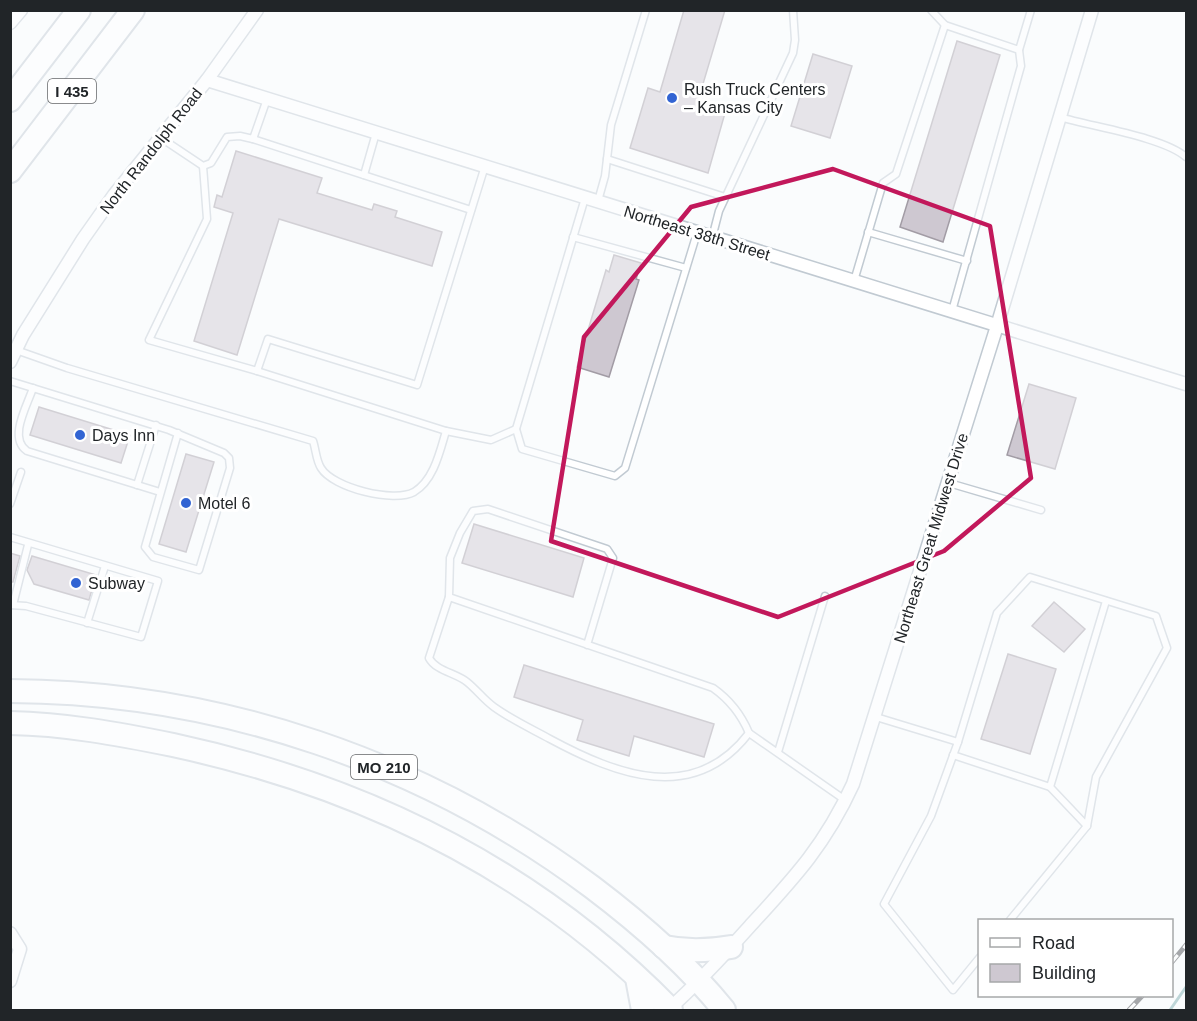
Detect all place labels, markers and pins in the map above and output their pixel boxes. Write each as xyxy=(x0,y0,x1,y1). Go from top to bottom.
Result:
place label: Rush Truck Centers – Kansas City xyxy=(684,81,825,116)
marker: Rush Truck Centers – Kansas City xyxy=(665,91,679,105)
place label: Days Inn xyxy=(92,427,155,444)
marker: Days Inn xyxy=(73,428,87,442)
place label: Motel 6 xyxy=(198,495,251,512)
marker: Motel 6 xyxy=(179,496,193,510)
place label: Subway xyxy=(88,575,145,592)
marker: Subway xyxy=(69,576,83,590)

